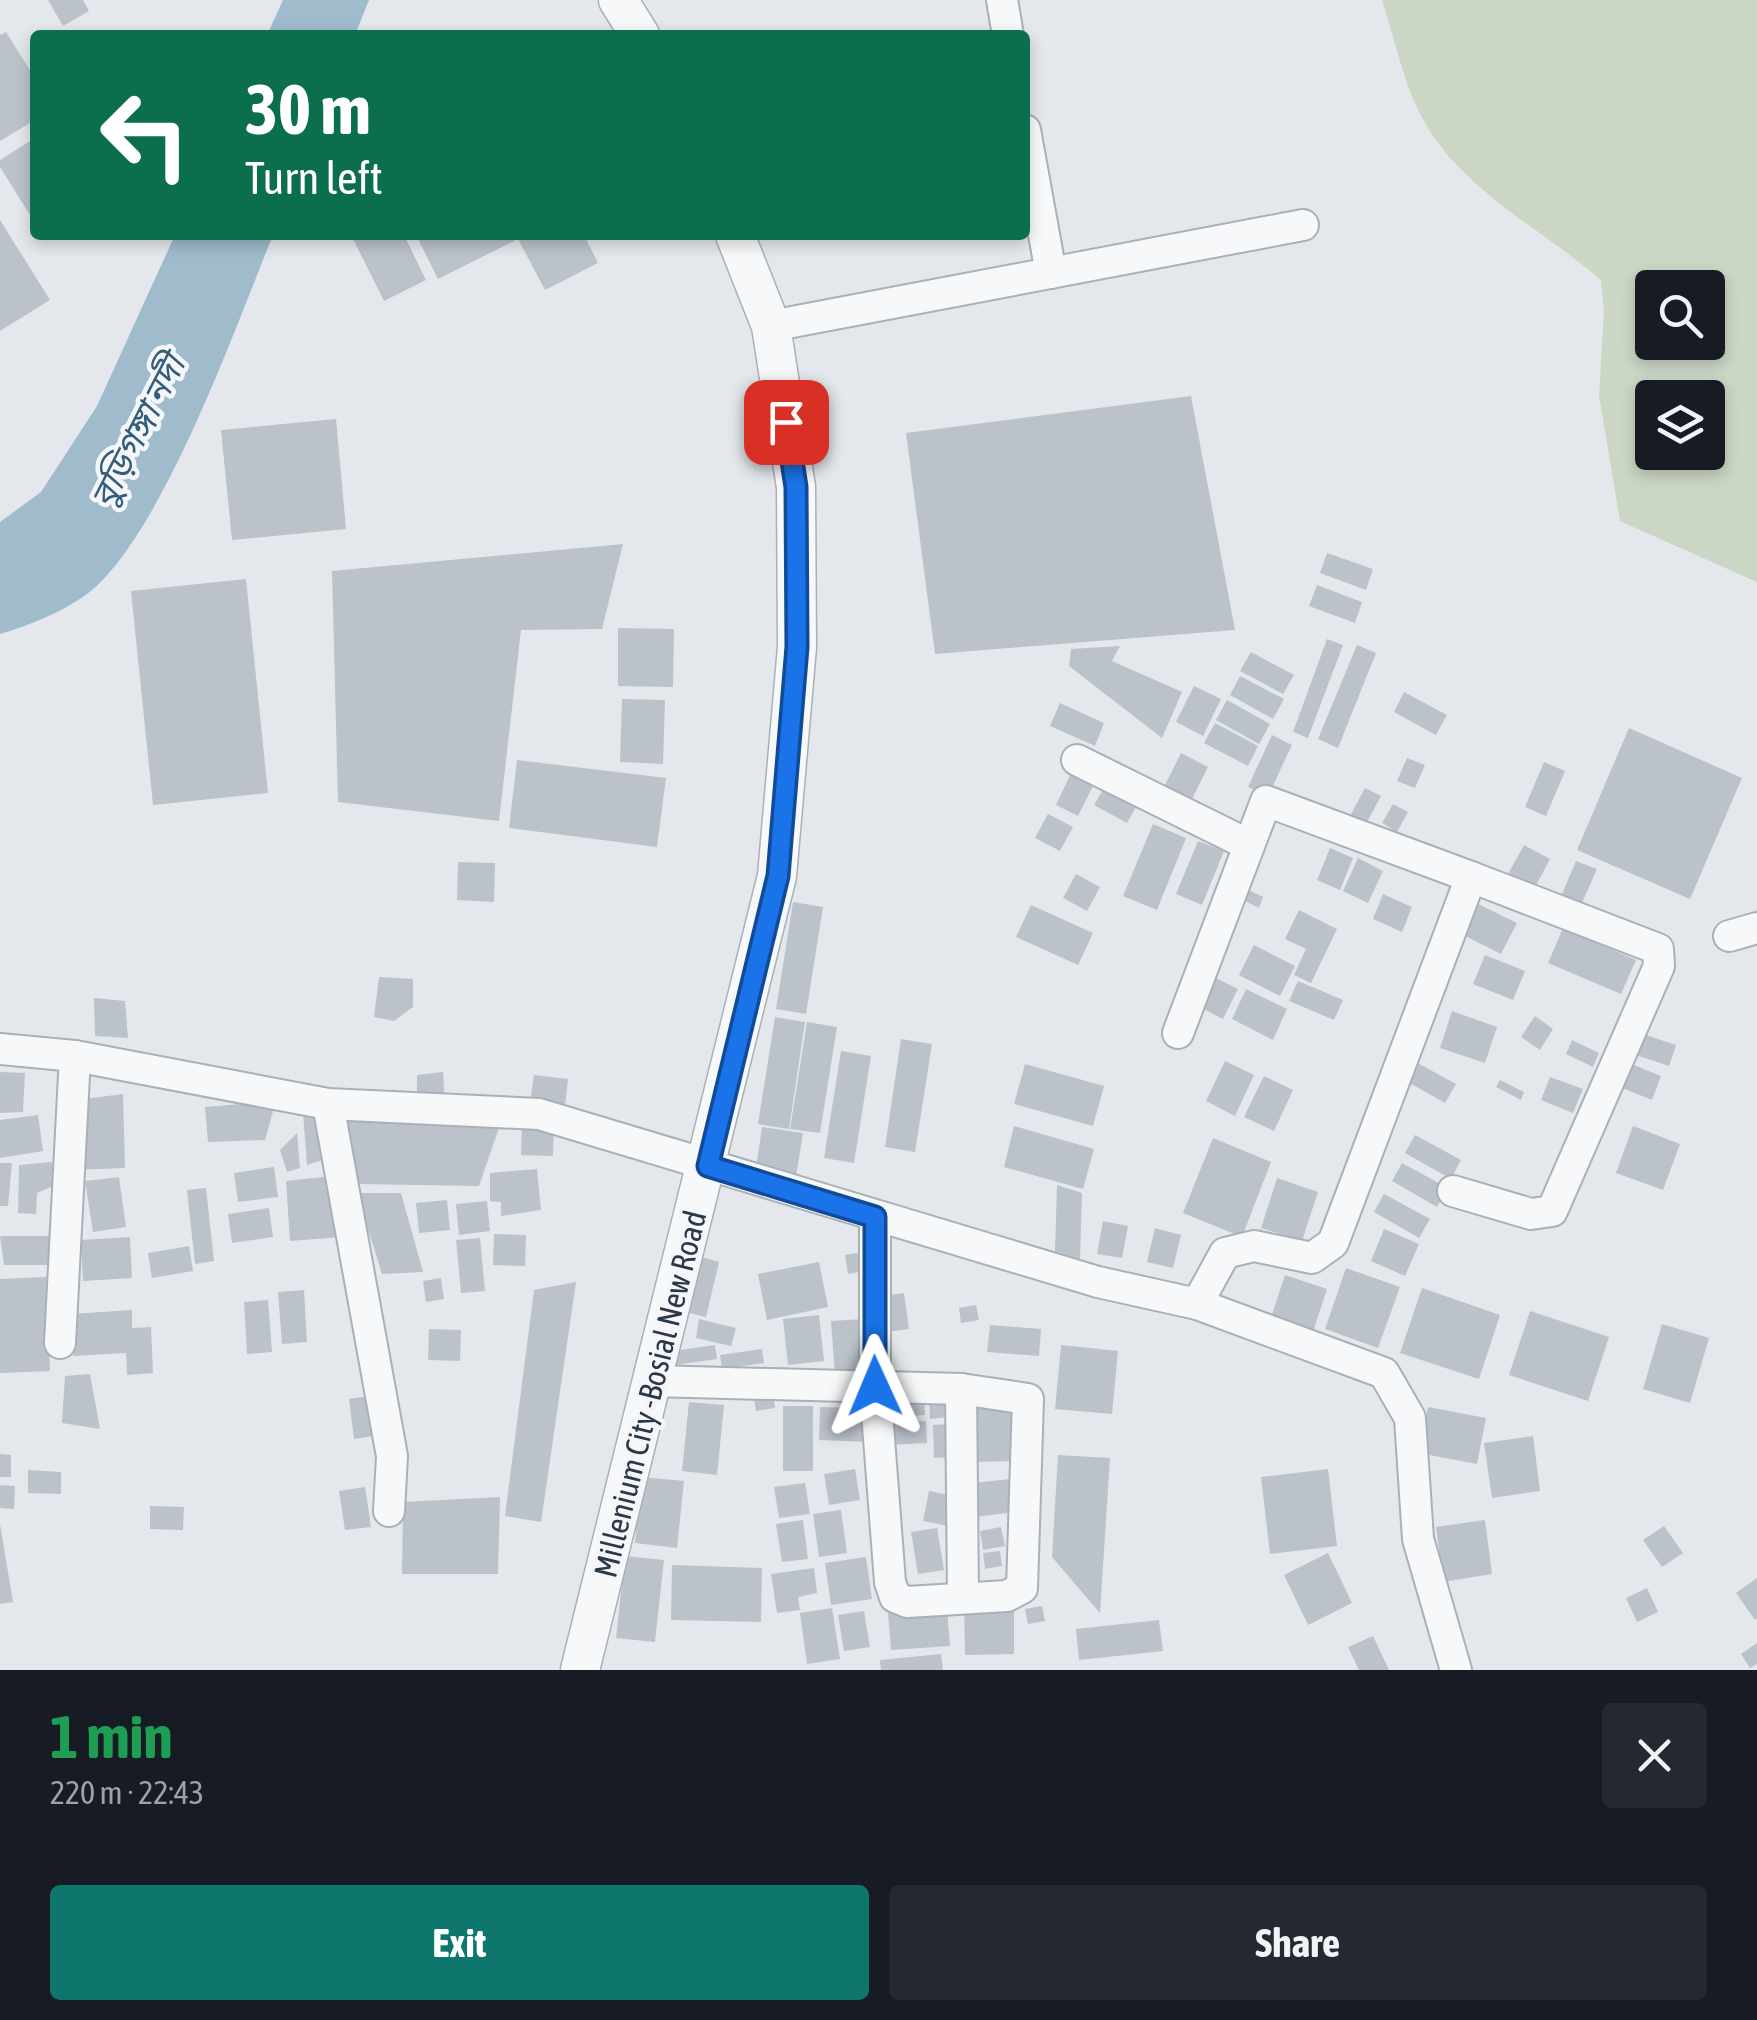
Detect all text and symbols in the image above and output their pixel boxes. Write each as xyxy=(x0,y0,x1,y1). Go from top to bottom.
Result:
text: 30 m xyxy=(245,69,371,149)
icon: left xyxy=(80,70,210,200)
text: Turn left xyxy=(245,152,383,204)
map controls xyxy=(1635,270,1725,470)
button: search xyxy=(1635,270,1725,360)
water label: বুড়িগঙ্গা নদী xyxy=(82,342,196,514)
pin xyxy=(744,380,829,465)
button: layers xyxy=(1635,380,1725,470)
icon: arrive xyxy=(759,395,814,450)
street label: Millenium City -Bosial New Road xyxy=(587,1207,713,1581)
position arrow xyxy=(823,1334,927,1438)
text: 1 min xyxy=(50,1702,173,1771)
button: close xyxy=(1602,1703,1707,1808)
text: 220 m · 22:43 xyxy=(50,1774,204,1811)
button: Exit xyxy=(50,1885,869,2000)
button: Share xyxy=(889,1885,1707,2000)

